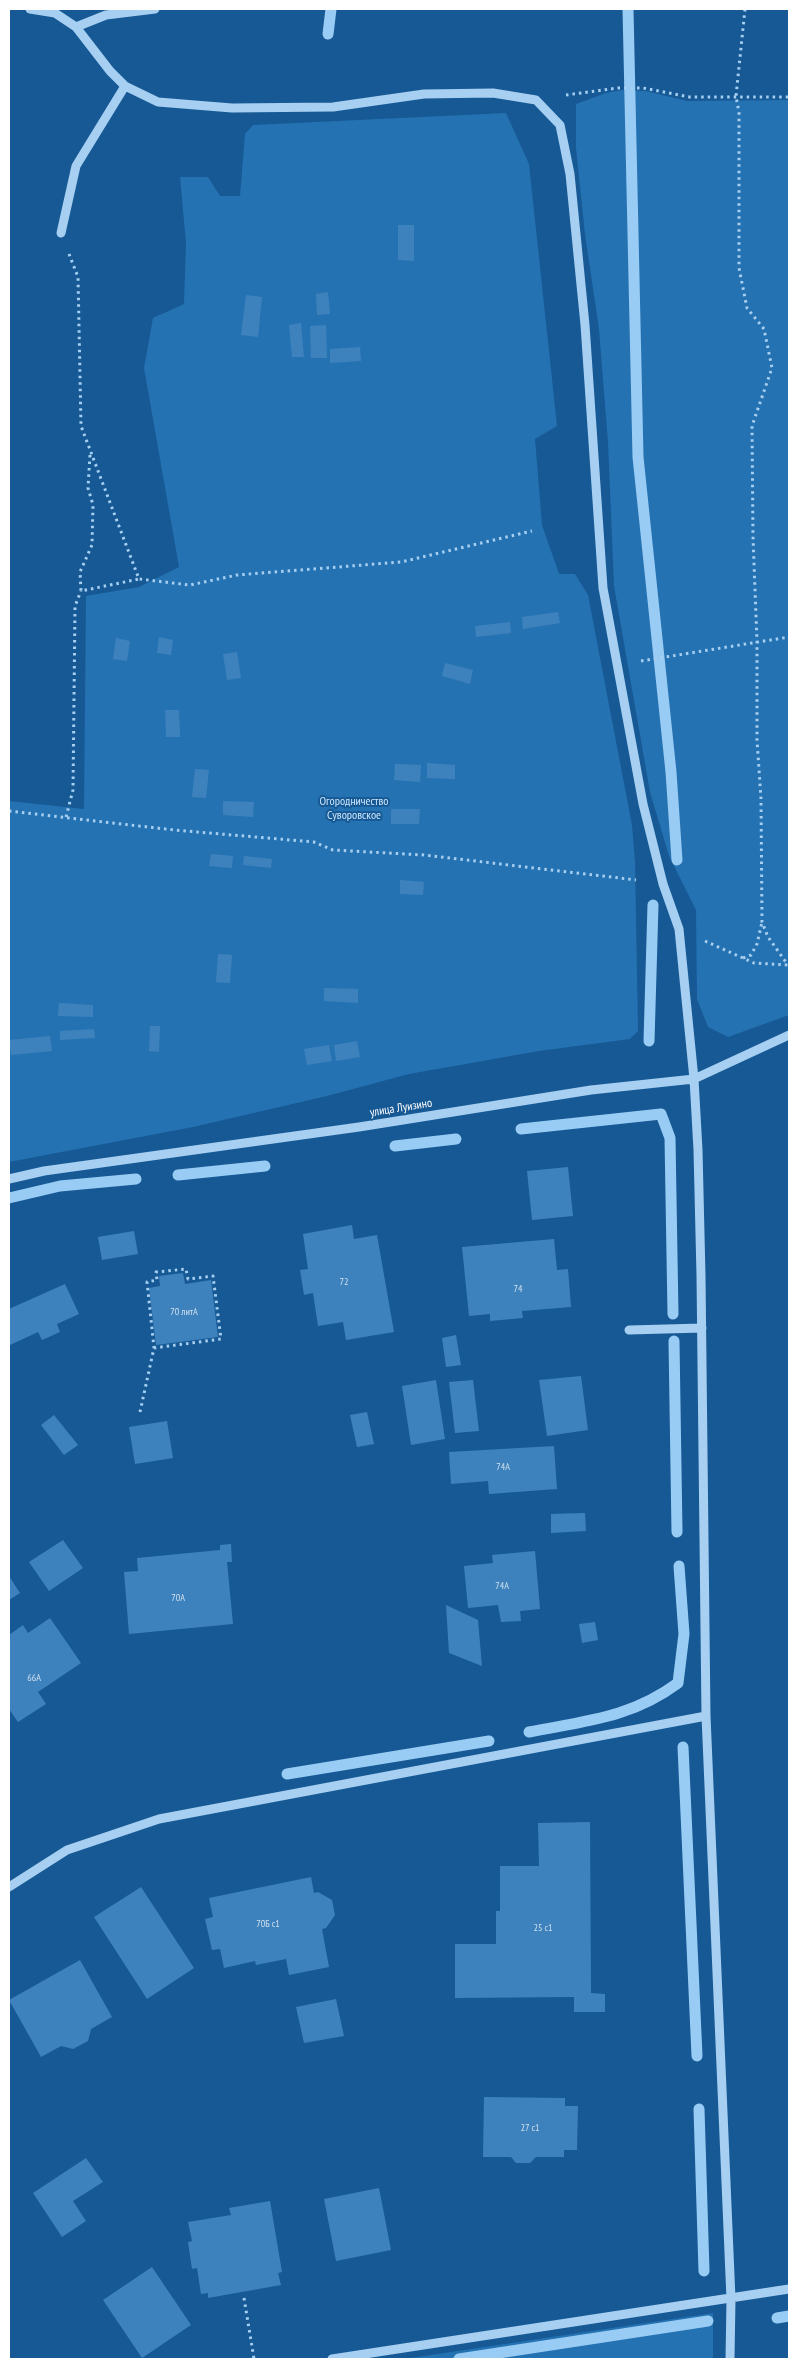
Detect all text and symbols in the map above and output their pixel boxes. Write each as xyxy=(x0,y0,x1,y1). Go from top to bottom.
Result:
park label: Огородничество Суворовское xyxy=(320,795,388,823)
street label: улица Луизино xyxy=(369,1096,433,1120)
house number: 72 xyxy=(340,1276,348,1288)
house number: 74 xyxy=(514,1283,522,1295)
house number: 70 литА xyxy=(170,1306,198,1318)
house number: 74А xyxy=(496,1461,510,1473)
house number: 74А xyxy=(495,1580,509,1592)
house number: 70А xyxy=(171,1592,185,1604)
house number: 66А xyxy=(27,1672,41,1684)
house number: 70Б с1 xyxy=(256,1918,280,1930)
house number: 25 с1 xyxy=(533,1922,553,1934)
house number: 27 с1 xyxy=(520,2122,540,2134)

